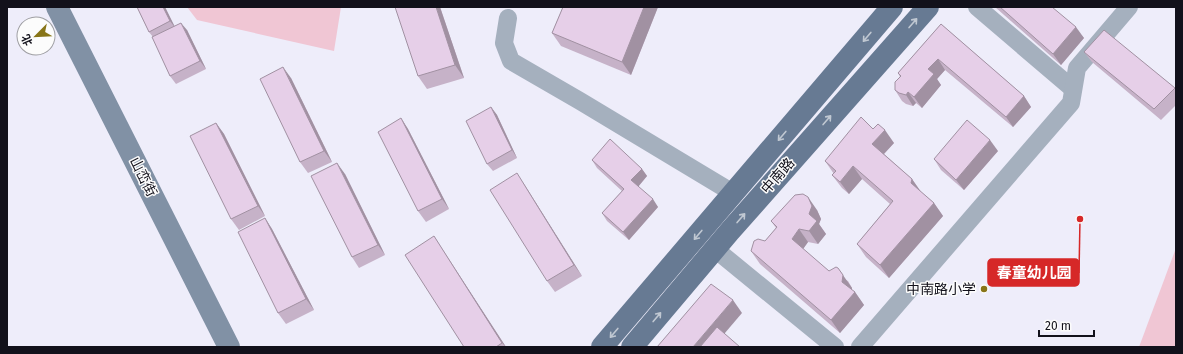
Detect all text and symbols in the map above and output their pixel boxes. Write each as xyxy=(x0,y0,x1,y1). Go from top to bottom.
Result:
north arrow xyxy=(16,16,56,56)
one-way arrow xyxy=(909,18,918,28)
one-way arrow xyxy=(862,31,871,42)
text: 北 xyxy=(19,32,35,48)
one-way arrow xyxy=(823,115,832,126)
one-way arrow xyxy=(778,130,787,141)
street label: 山峦街 xyxy=(126,154,160,200)
street label: 中南路 xyxy=(758,155,798,197)
one-way arrow xyxy=(737,213,746,223)
one-way arrow xyxy=(694,229,703,239)
callout: 春童幼儿园 xyxy=(988,259,1079,286)
text: 春童幼儿园 xyxy=(996,264,1072,282)
place label: 中南路小学 xyxy=(906,281,976,298)
marker: 中南路小学 xyxy=(979,284,989,294)
one-way arrow xyxy=(653,312,662,322)
scale bar xyxy=(1039,312,1094,338)
text: 20 m xyxy=(1045,319,1071,333)
one-way arrow xyxy=(609,328,618,339)

